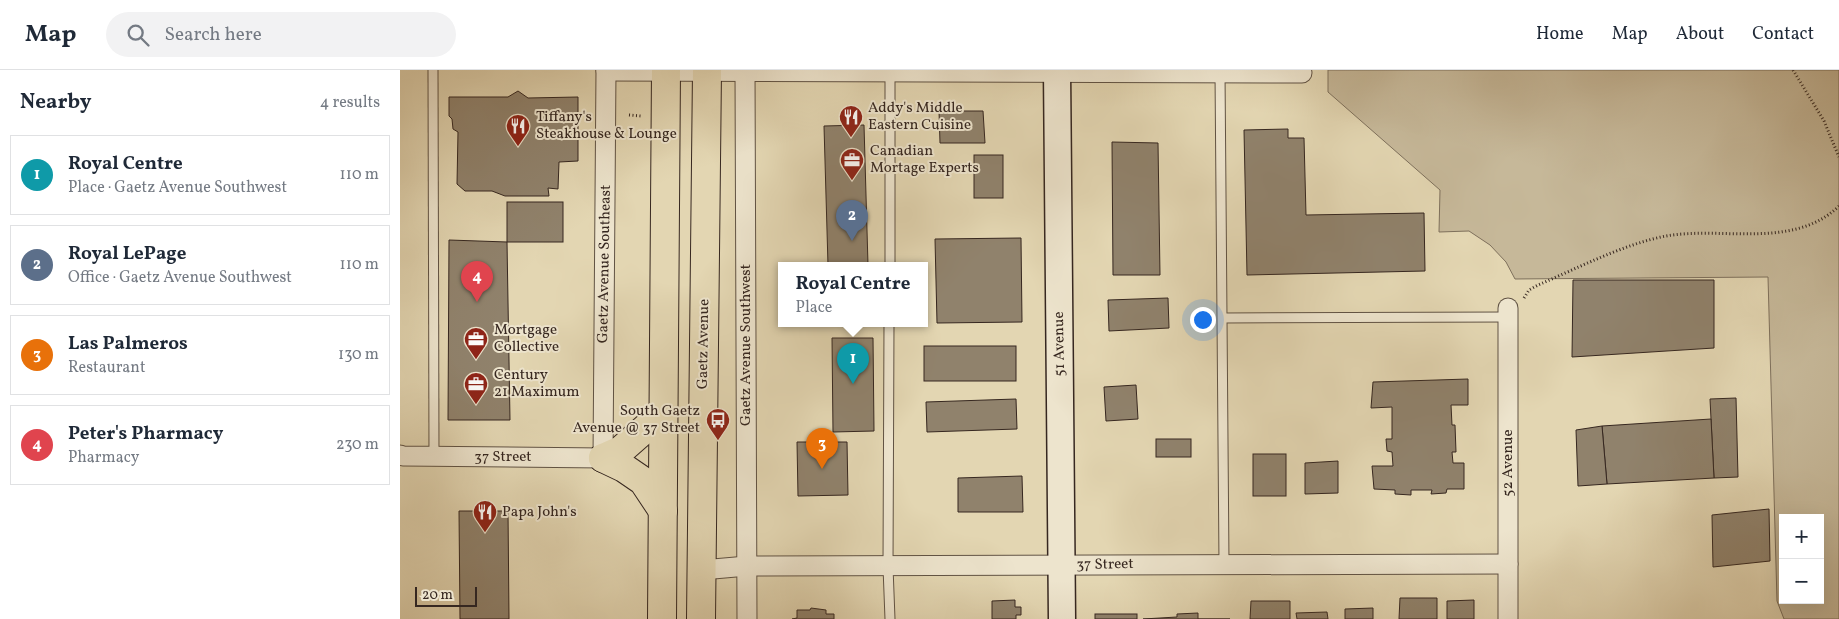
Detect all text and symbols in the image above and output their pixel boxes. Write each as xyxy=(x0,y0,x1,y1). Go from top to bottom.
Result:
search box xyxy=(106,12,456,57)
text: Map xyxy=(25,18,76,52)
icon: search xyxy=(124,21,152,49)
text: Search here xyxy=(164,22,262,48)
text: Home xyxy=(1536,22,1584,47)
text: Map xyxy=(1612,22,1648,47)
text: About xyxy=(1676,22,1724,47)
text: Contact xyxy=(1752,22,1814,47)
text: Nearby xyxy=(20,88,91,117)
text: 4 results xyxy=(320,92,380,114)
place label: Addy's Middle Eastern Cuisine xyxy=(868,98,971,136)
restaurant icon: Addy's Middle Eastern Cuisine xyxy=(838,104,864,138)
place label: Tiffany's Steakhouse & Lounge xyxy=(536,107,677,145)
restaurant icon: Tiffany's Steakhouse & Lounge xyxy=(505,113,531,147)
place label: Canadian Mortage Experts xyxy=(870,141,979,179)
office icon: Canadian Mortage Experts xyxy=(839,147,865,181)
text: Royal Centre xyxy=(68,151,183,177)
text: 1 xyxy=(34,164,40,186)
text: 110 m xyxy=(340,164,379,186)
text: Place · Gaetz Avenue Southwest xyxy=(68,177,287,199)
street label: Gaetz Avenue Southeast xyxy=(593,185,617,343)
pin: 2 xyxy=(836,200,868,241)
text: Royal LePage xyxy=(68,241,186,267)
text: 2 xyxy=(33,254,41,276)
text: 110 m xyxy=(340,254,379,276)
pin: 4 xyxy=(461,261,493,302)
popup xyxy=(778,262,928,327)
street label: Gaetz Avenue Southwest xyxy=(736,264,757,426)
text: Office · Gaetz Avenue Southwest xyxy=(68,267,292,289)
text: Royal Centre xyxy=(796,271,910,297)
text: Place xyxy=(796,297,832,319)
street label: Gaetz Avenue xyxy=(693,299,715,389)
your location xyxy=(1190,307,1216,333)
street label: 51 Avenue xyxy=(1049,311,1071,377)
place label: Mortgage Collective xyxy=(494,320,559,358)
office icon: Mortgage Collective xyxy=(463,326,489,360)
text: Las Palmeros xyxy=(68,331,188,357)
pin: 1 xyxy=(837,343,869,384)
text: 3 xyxy=(33,344,41,366)
text: 130 m xyxy=(338,344,379,366)
text: Restaurant xyxy=(68,357,146,379)
place label: Century 21 Maximum xyxy=(494,365,580,403)
office icon: Century 21 Maximum xyxy=(463,371,489,405)
place label: South Gaetz Avenue @ 37 Street xyxy=(573,401,700,439)
bus stop icon: South Gaetz Avenue @ 37 Street xyxy=(705,407,731,441)
text: Peter's Pharmacy xyxy=(68,421,223,447)
pin: 3 xyxy=(806,428,838,469)
street label: 52 Avenue xyxy=(1498,429,1519,497)
text: 4 xyxy=(32,434,42,456)
text: 230 m xyxy=(336,434,379,456)
text: Pharmacy xyxy=(68,447,139,469)
street label: 37 Street xyxy=(474,447,532,468)
restaurant icon: Papa John's xyxy=(472,499,498,533)
place label: Papa John's xyxy=(502,502,577,523)
map controls xyxy=(1779,514,1824,604)
button: + xyxy=(1779,514,1824,559)
street label: 37 Street xyxy=(1076,554,1134,576)
button: − xyxy=(1779,559,1824,604)
scale bar xyxy=(415,584,478,607)
text: 20 m xyxy=(422,586,453,605)

